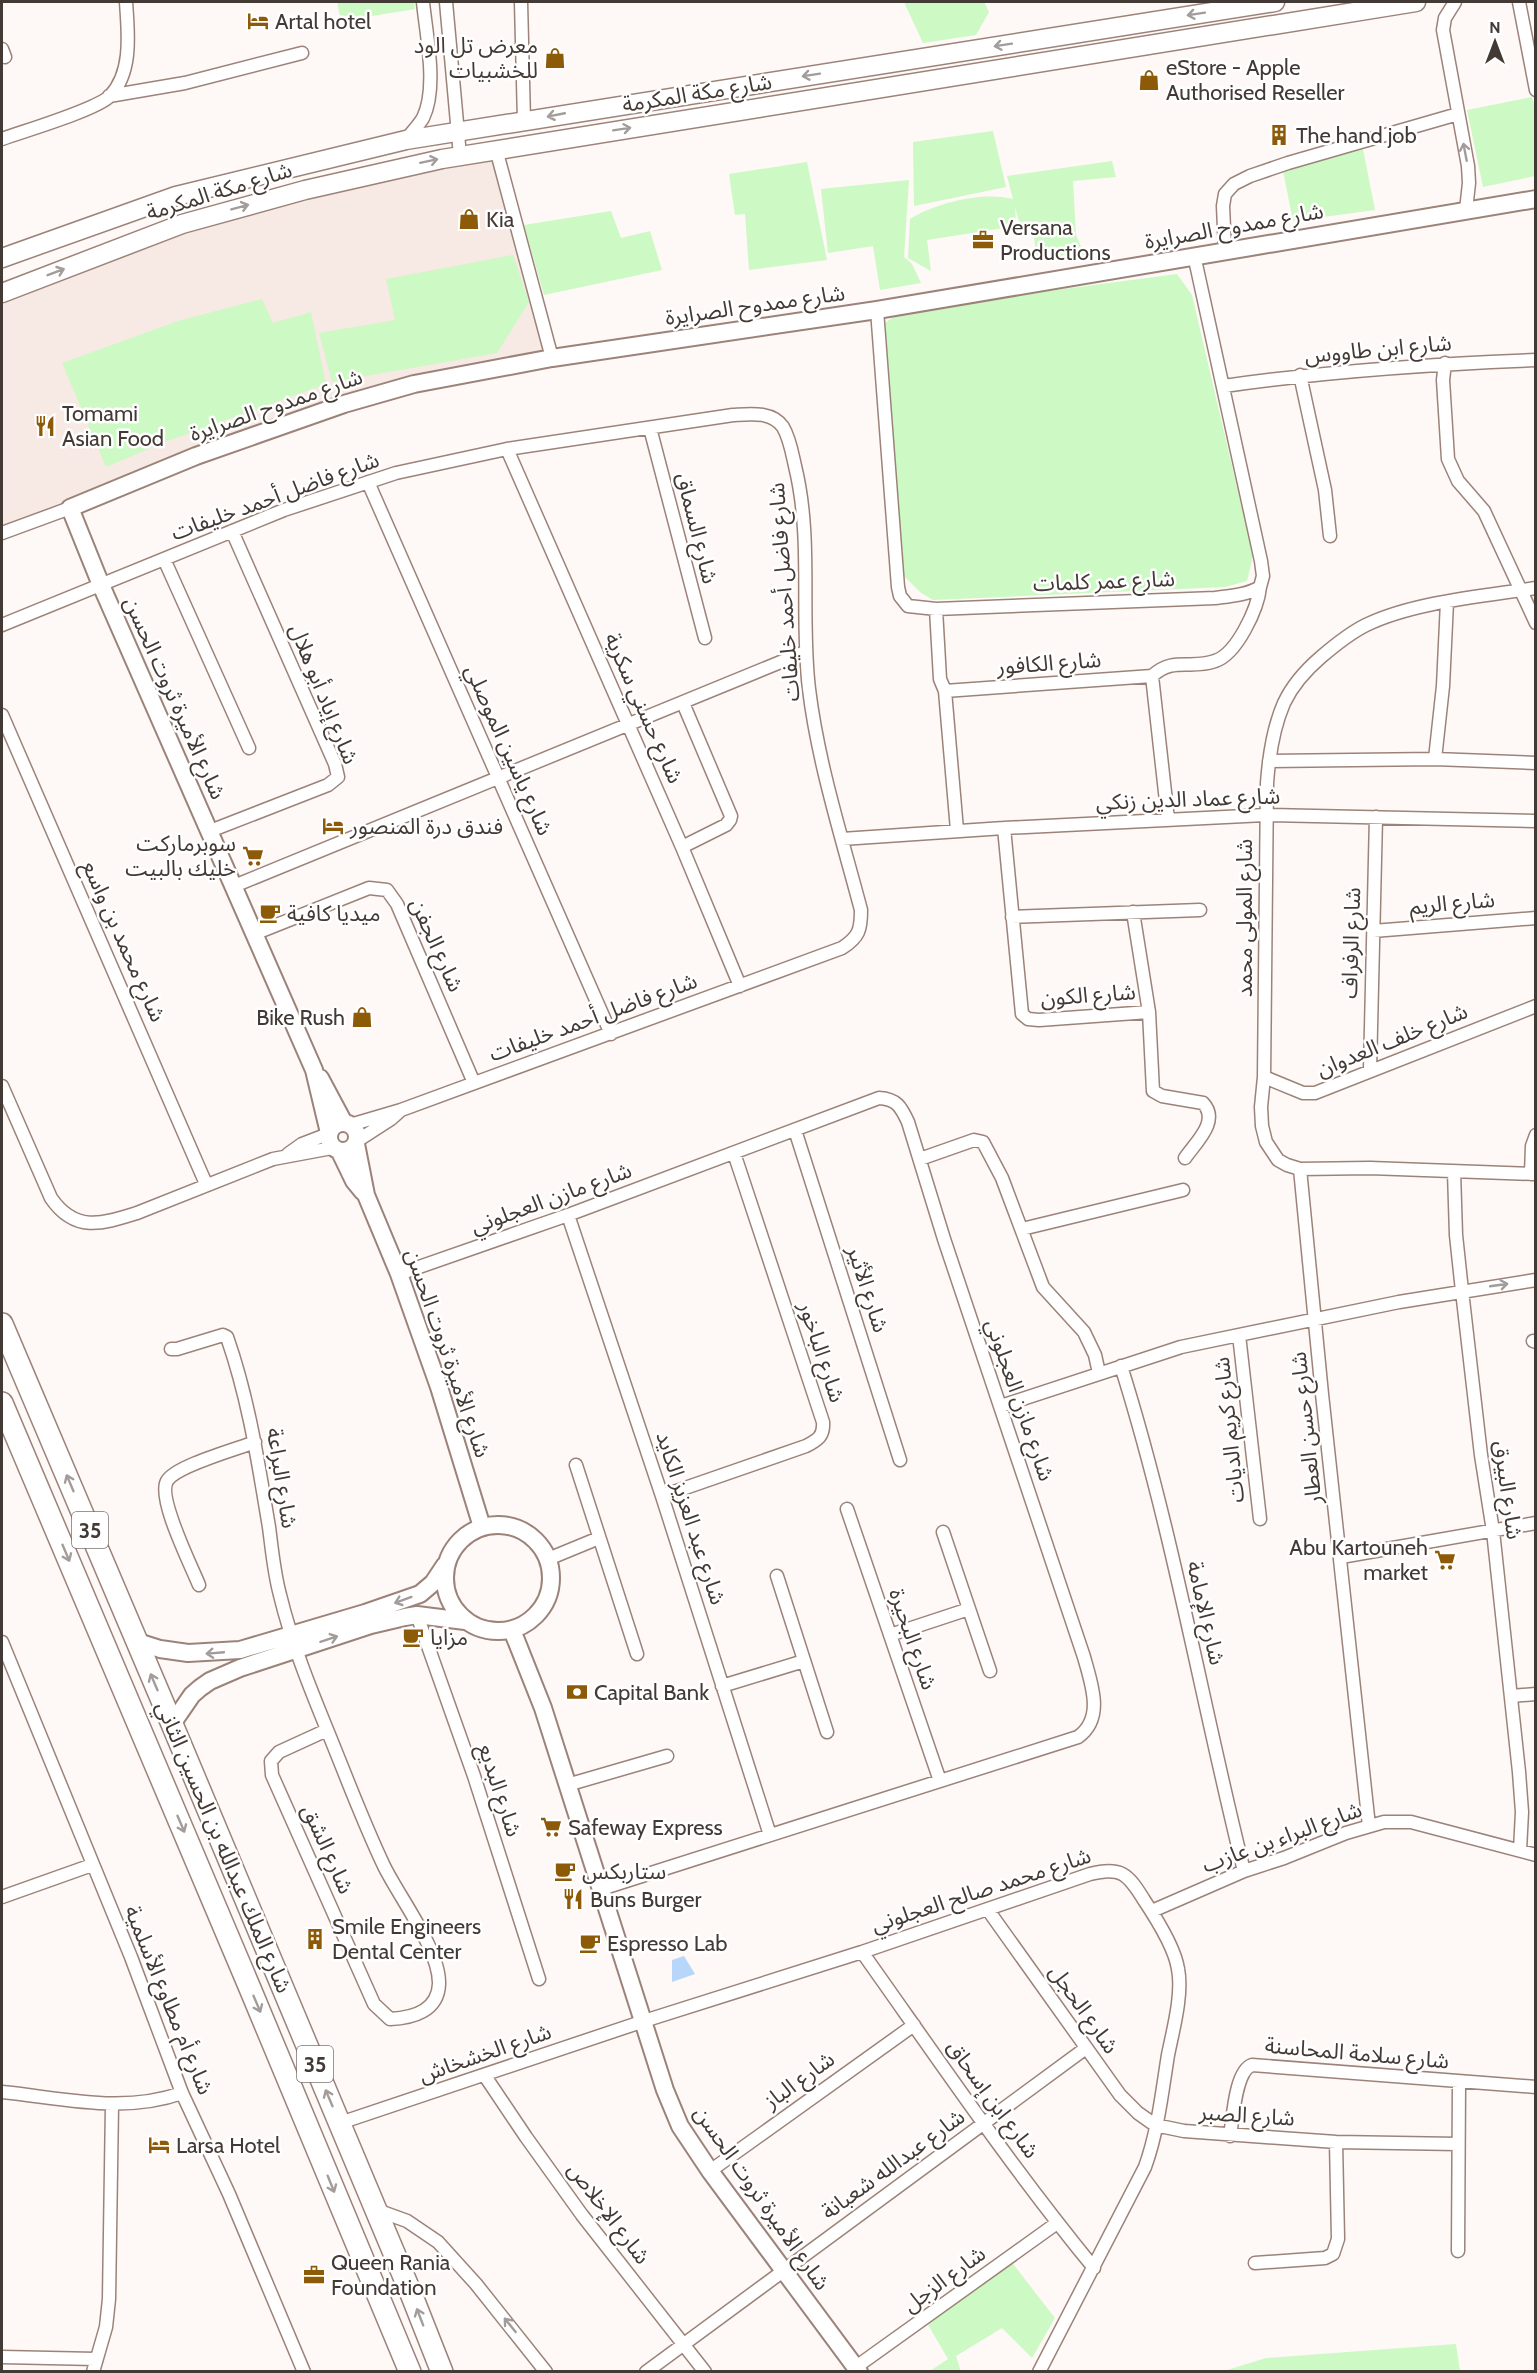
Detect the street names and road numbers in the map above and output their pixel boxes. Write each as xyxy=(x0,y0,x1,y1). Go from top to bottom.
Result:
street label: شارع مكة المكرمة xyxy=(620,68,774,121)
street label: شارع مكة المكرمة xyxy=(143,156,296,229)
street label: شارع ممدوح الصرايرة xyxy=(1142,197,1326,258)
street label: شارع ممدوح الصرايرة xyxy=(663,279,847,334)
street label: شارع ابن طاووس xyxy=(1303,329,1453,372)
street label: شارع ممدوح الصرايرة xyxy=(186,363,367,450)
street label: شارع فاضل أحمد خليفات xyxy=(167,446,384,549)
street label: شارع السماق xyxy=(667,470,724,587)
street label: شارع فاضل أحمد خليفات xyxy=(763,481,808,702)
street label: شارع عمر كلمات xyxy=(1033,565,1175,600)
street label: شارع الأميرة ثروت الحسن xyxy=(115,592,232,805)
street label: شارع إياد أبو هلال xyxy=(281,620,364,769)
street label: شارع حسني سكرية xyxy=(596,629,689,789)
street label: شارع الكافور xyxy=(995,646,1102,683)
street label: شارع ياسين الموصلي xyxy=(456,660,559,841)
street label: شارع عماد الدين زنكي xyxy=(1095,782,1281,819)
street label: شارع المولى محمد xyxy=(1231,839,1261,997)
street label: شارع محمد بن واسع xyxy=(74,856,172,1027)
street label: شارع الريم xyxy=(1408,886,1496,923)
street label: شارع الرفراف xyxy=(1336,887,1369,999)
street label: شارع الجفن xyxy=(402,894,470,997)
street label: شارع فاضل أحمد خليفات xyxy=(485,967,702,1070)
street label: شارع الكون xyxy=(1039,978,1137,1015)
street label: شارع خلف العدوان xyxy=(1312,997,1473,1085)
street label: شارع مازن العجلوني xyxy=(467,1156,636,1243)
street label: شارع الأثير xyxy=(838,1241,895,1337)
street label: شارع الأميرة ثروت الحسن xyxy=(397,1245,496,1462)
street label: شارع الباخور xyxy=(790,1297,851,1407)
street label: شارع مازن العجلوني xyxy=(977,1316,1060,1485)
street label: شارع حسن العطار xyxy=(1285,1350,1331,1506)
street label: شارع كريم الديات xyxy=(1208,1356,1253,1504)
street label: شارع البراعة xyxy=(258,1426,303,1531)
street label: شارع عبد العزيز الكايد xyxy=(647,1428,732,1609)
street label: شارع البيرق xyxy=(1485,1439,1528,1542)
road number: 35 xyxy=(72,1512,108,1548)
street label: شارع الإمامة xyxy=(1178,1558,1231,1668)
street label: شارع البحيرة xyxy=(880,1585,943,1694)
street label: شارع الملك عبدالله بن الحسين الثاني xyxy=(147,1697,298,1998)
street label: شارع البديع xyxy=(469,1740,528,1841)
street label: شارع البراء بن عازب xyxy=(1198,1796,1367,1881)
street label: شارع الشق xyxy=(294,1800,360,1899)
street label: شارع محمد صالح العجلوني xyxy=(868,1842,1095,1941)
street label: شارع أم مطاوع الأسلمية xyxy=(116,1901,219,2100)
street label: شارع الحجل xyxy=(1041,1959,1125,2061)
street label: شارع الخشخاش xyxy=(415,2018,556,2091)
street label: شارع سلامة المحاسنة xyxy=(1263,2031,1450,2078)
street label: شارع ابن إسحاق xyxy=(939,2034,1045,2165)
street label: شارع الباز xyxy=(758,2045,841,2118)
road number: 35 xyxy=(297,2046,333,2082)
street label: شارع الصبر xyxy=(1197,2098,1296,2135)
street label: شارع الأميرة ثروت الحسن xyxy=(686,2101,836,2297)
street label: شارع عبدالله شعبانة xyxy=(816,2103,972,2227)
street label: شارع الإخلاص xyxy=(559,2157,656,2271)
street label: شارع الزجل xyxy=(897,2240,992,2320)

